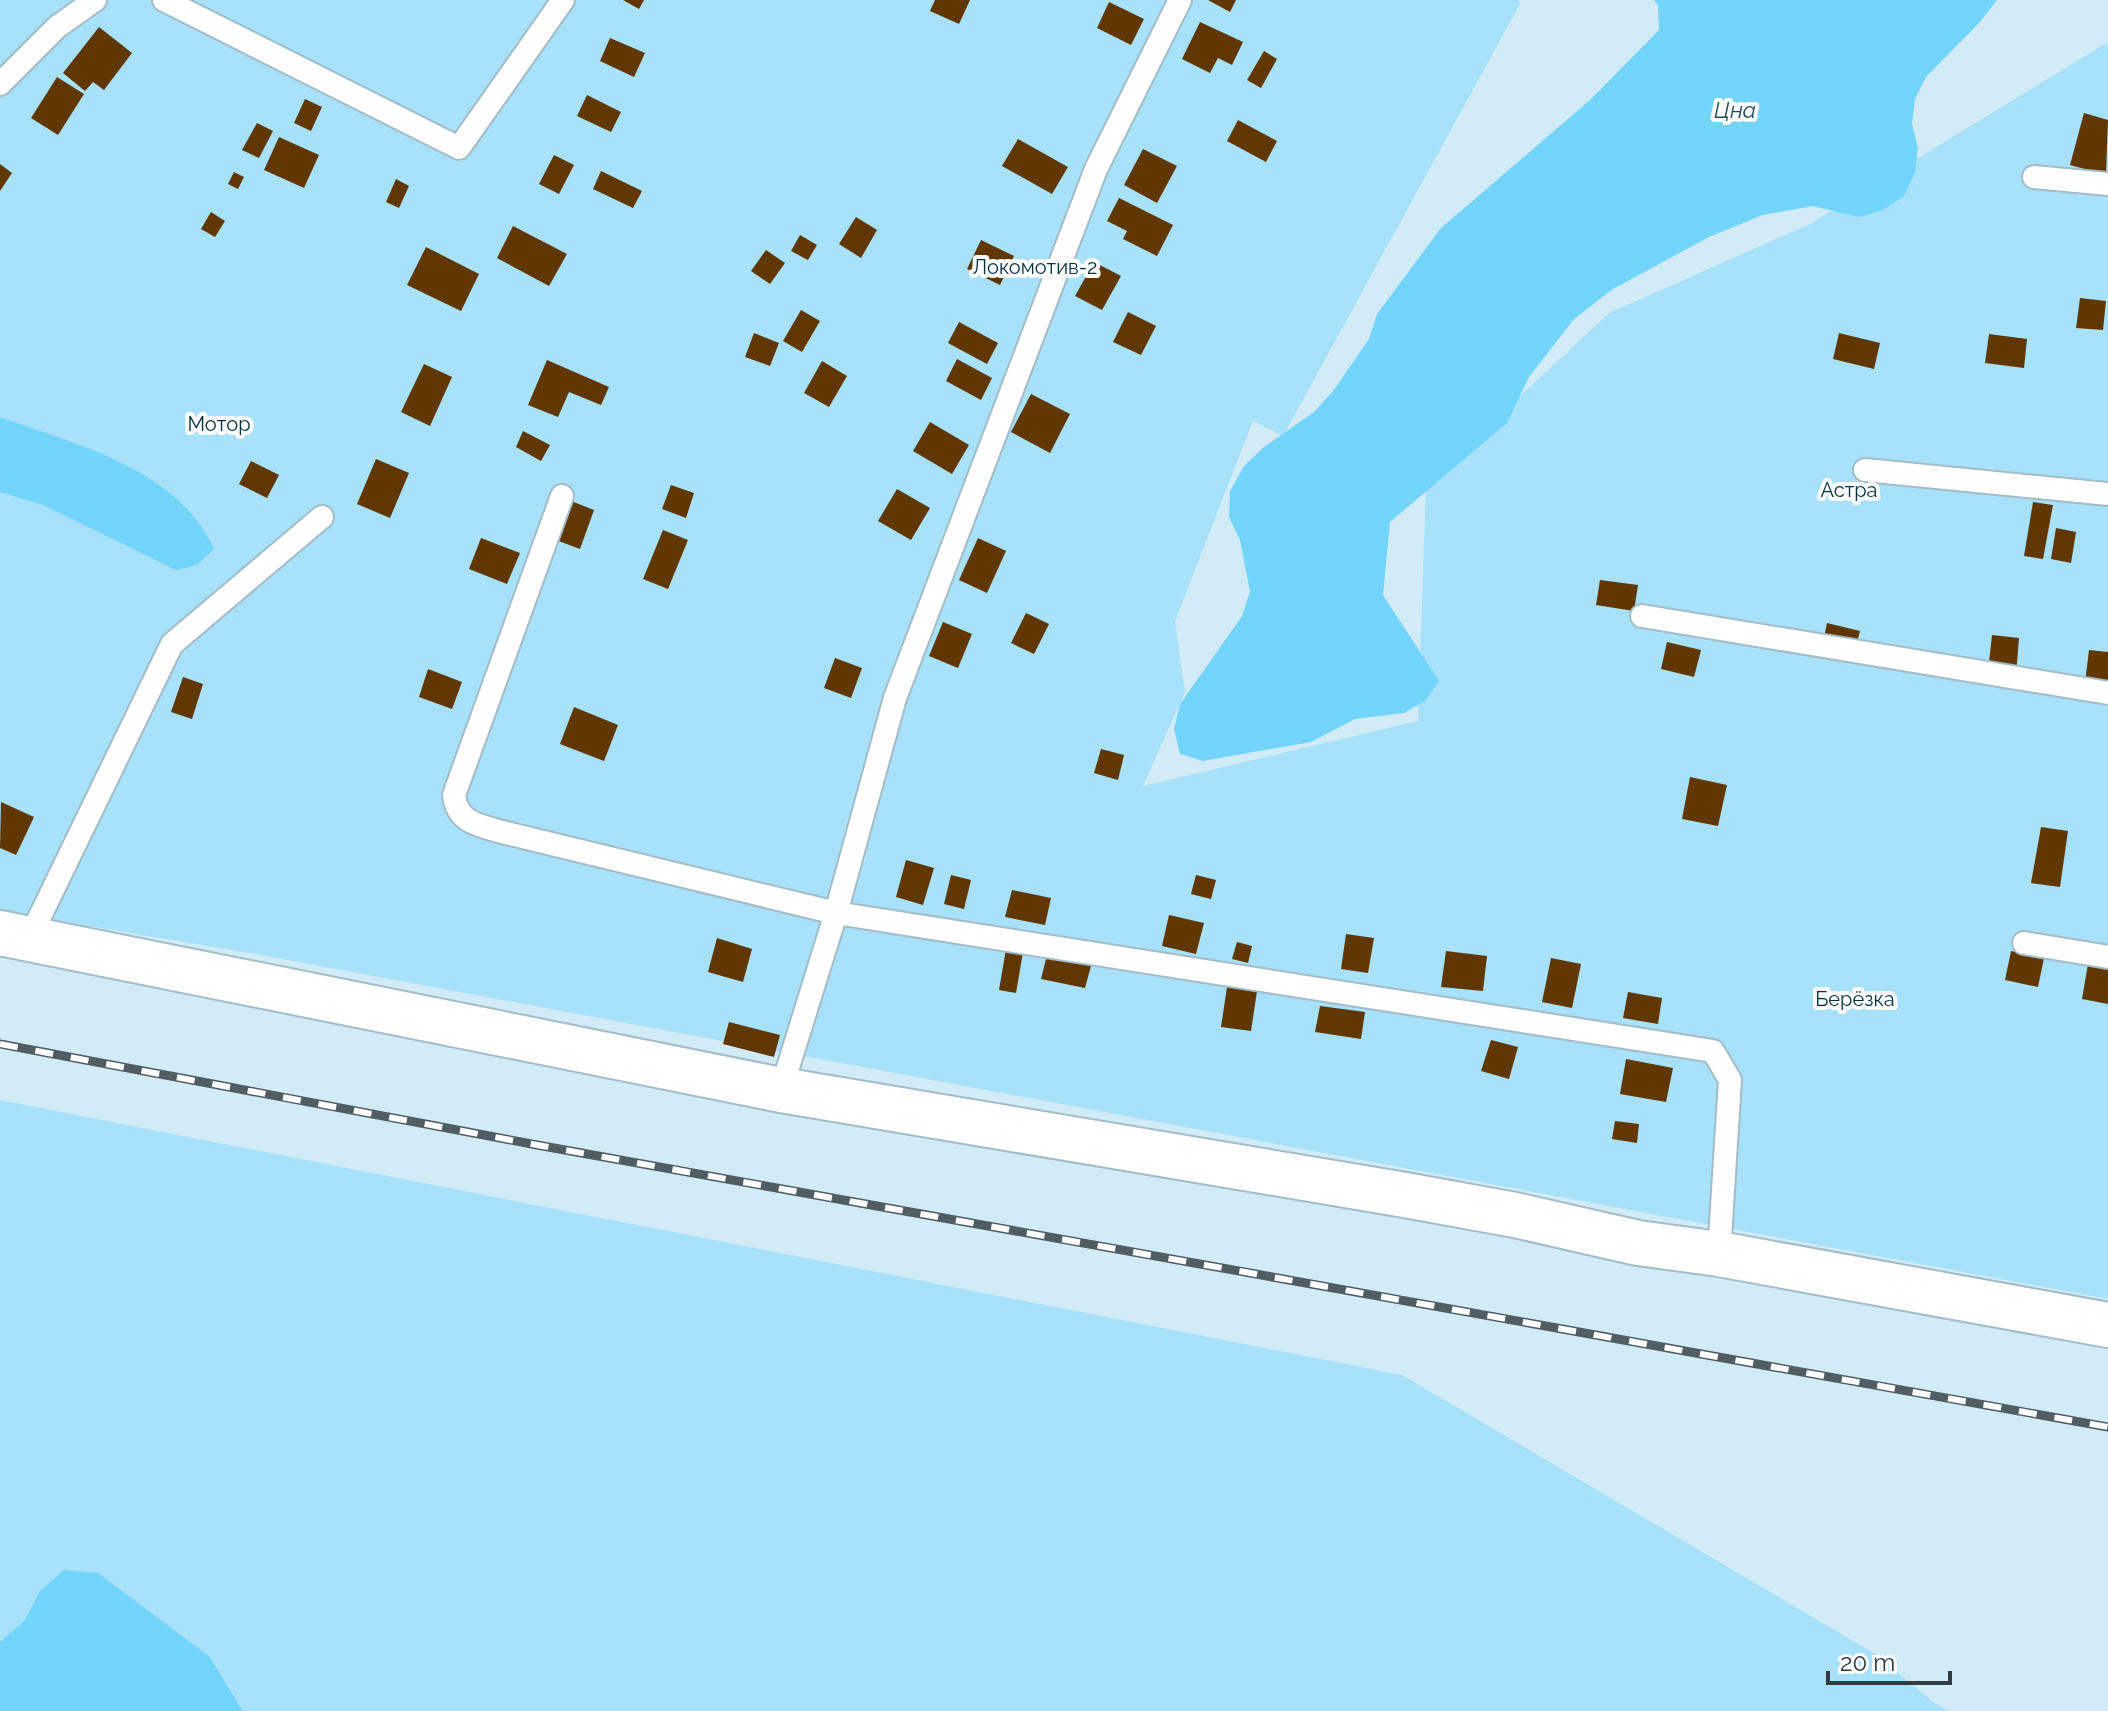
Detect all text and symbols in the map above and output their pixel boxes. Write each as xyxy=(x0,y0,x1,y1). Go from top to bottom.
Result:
water label: Цна xyxy=(1714,97,1756,123)
park label: Локомотив-2 xyxy=(972,255,1098,279)
park label: Мотор xyxy=(187,412,251,436)
park label: Астра xyxy=(1821,478,1877,502)
park label: Берёзка xyxy=(1815,987,1895,1011)
scale bar xyxy=(1828,1635,1950,1685)
text: 20 m xyxy=(1840,1648,1895,1677)

